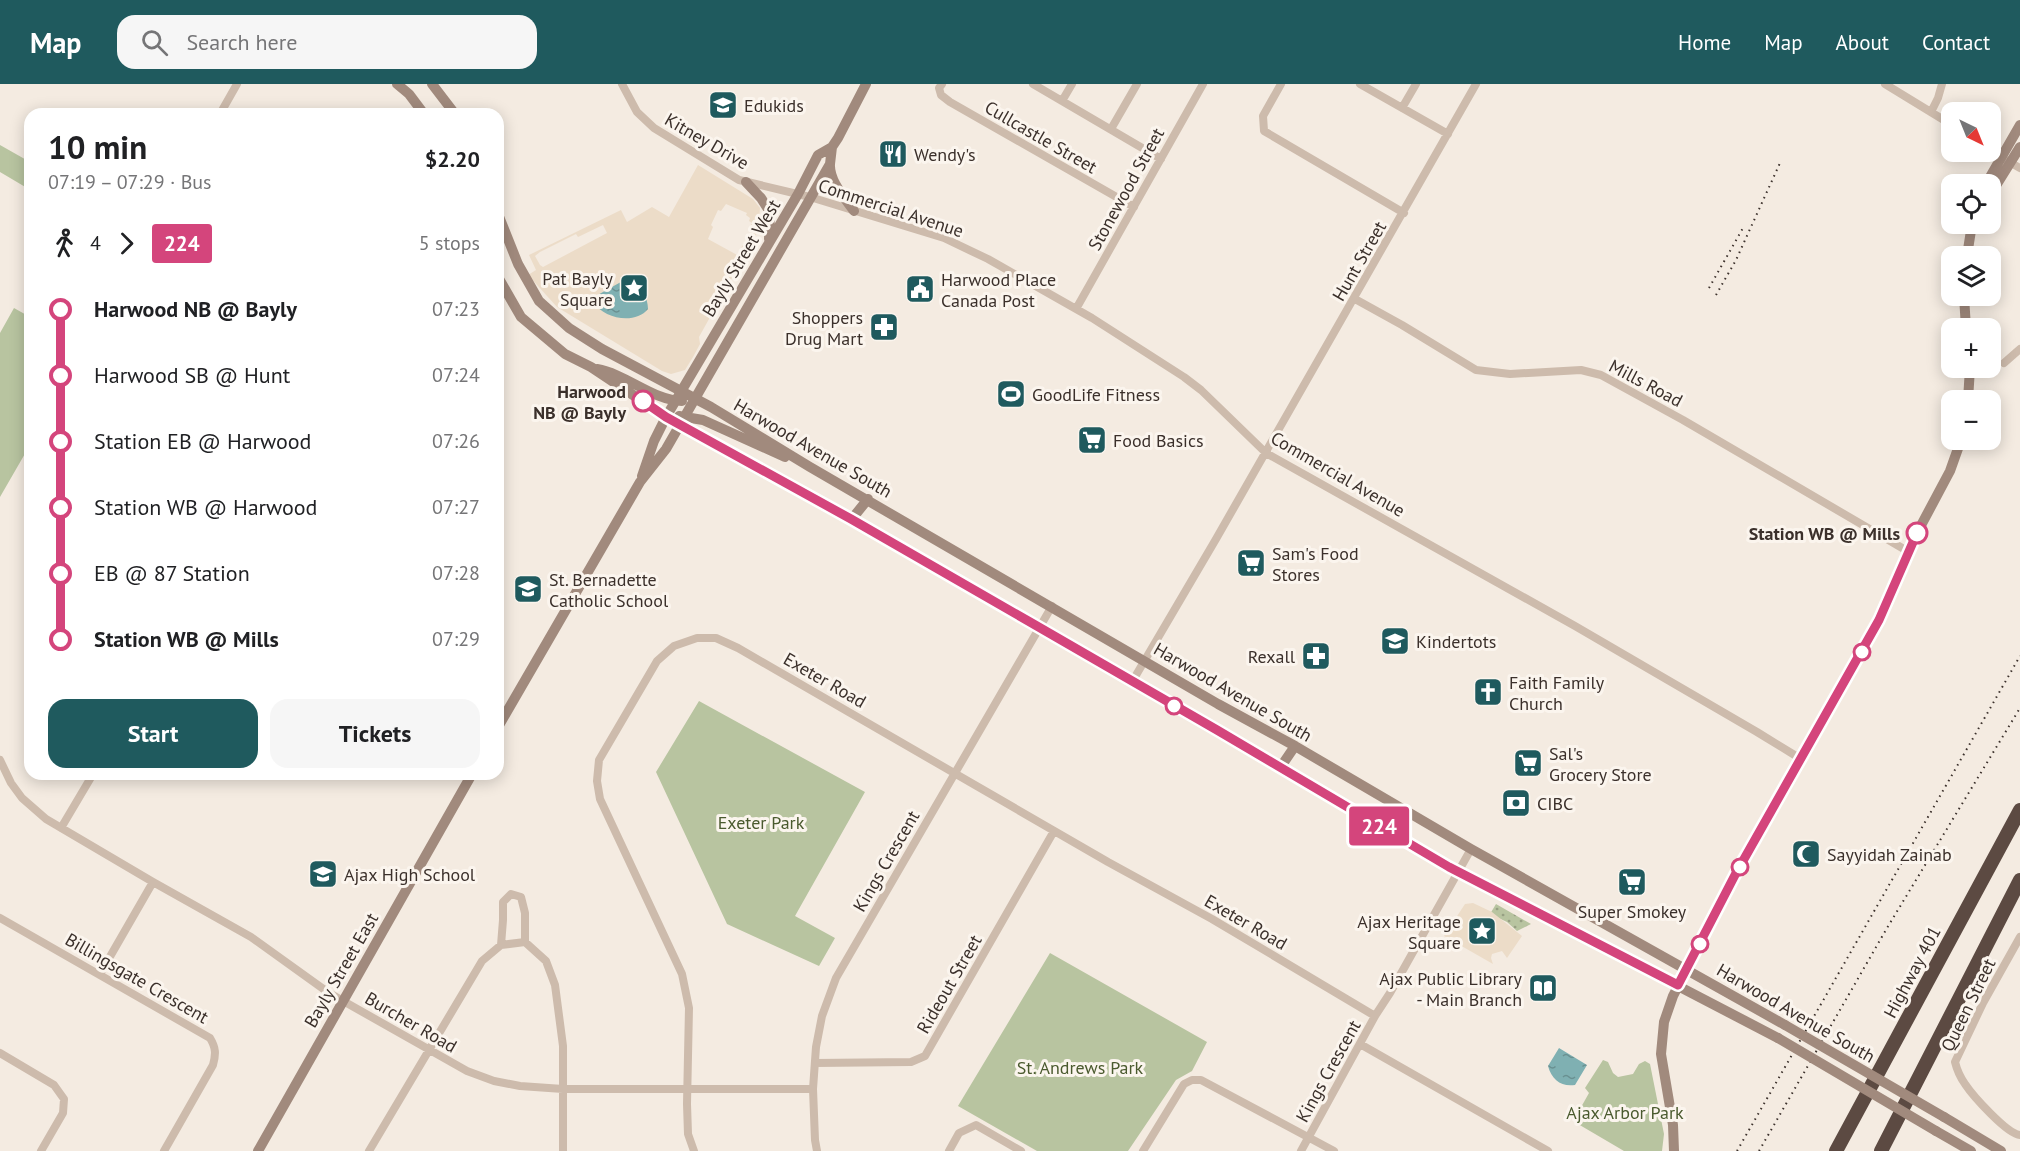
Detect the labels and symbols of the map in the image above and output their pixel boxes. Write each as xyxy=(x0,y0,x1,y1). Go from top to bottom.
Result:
school or university icon: Edukids xyxy=(707,89,739,121)
place label: Edukids xyxy=(744,94,804,117)
street label: Cullcastle Street xyxy=(981,96,1101,178)
north arrow xyxy=(1941,102,2001,162)
street label: Kitney Drive xyxy=(661,108,753,174)
street label: Stonewood Street xyxy=(1083,124,1169,254)
restaurant icon: Wendy's xyxy=(877,138,909,170)
place label: Wendy's xyxy=(914,143,976,166)
street label: Commercial Avenue xyxy=(815,174,967,242)
street label: Bayly Street West xyxy=(697,195,785,321)
street label: Hunt Street xyxy=(1327,217,1391,305)
place label: Pat Bayly Square xyxy=(542,267,614,311)
place label: Harwood Place Canada Post xyxy=(941,268,1056,312)
place icon: Pat Bayly Square xyxy=(618,272,650,304)
public building icon: Harwood Place Canada Post xyxy=(904,273,936,305)
place label: Shoppers Drug Mart xyxy=(785,306,863,350)
pharmacy icon: Shoppers Drug Mart xyxy=(868,311,900,343)
street label: Mills Road xyxy=(1605,354,1687,412)
sports icon: GoodLife Fitness xyxy=(995,378,1027,410)
place label: Harwood NB @ Bayly xyxy=(533,380,626,424)
place label: GoodLife Fitness xyxy=(1032,383,1160,406)
marker: Harwood NB @ Bayly xyxy=(632,390,654,412)
street label: Harwood Avenue South xyxy=(730,393,896,503)
supermarket icon: Food Basics xyxy=(1076,424,1108,456)
street label: Commercial Avenue xyxy=(1267,426,1409,522)
place label: Food Basics xyxy=(1113,429,1204,452)
place label: Station WB @ Mills xyxy=(1749,522,1900,545)
marker: Station WB @ Mills xyxy=(1906,522,1928,544)
place label: Sam's Food Stores xyxy=(1272,542,1359,586)
supermarket icon: Sam's Food Stores xyxy=(1235,547,1267,579)
place label: St. Bernadette Catholic School xyxy=(549,568,669,612)
school or university icon: St. Bernadette Catholic School xyxy=(512,573,544,605)
school or university icon: Kindertots xyxy=(1379,625,1411,657)
place label: Kindertots xyxy=(1416,630,1496,653)
street label: Harwood Avenue South xyxy=(1150,637,1316,747)
pharmacy icon: Rexall xyxy=(1300,640,1332,672)
unlabelled marker xyxy=(1853,643,1871,661)
place label: Rexall xyxy=(1248,645,1296,668)
street label: Exeter Road xyxy=(780,647,870,713)
place label: Faith Family Church xyxy=(1509,671,1605,715)
church icon: Faith Family Church xyxy=(1472,676,1504,708)
unlabelled marker xyxy=(1165,697,1183,715)
place label: Sal's Grocery Store xyxy=(1549,742,1652,786)
supermarket icon: Sal's Grocery Store xyxy=(1512,747,1544,779)
bank icon: CIBC xyxy=(1500,787,1532,819)
place label: CIBC xyxy=(1537,792,1573,815)
street label: Kings Crescent xyxy=(848,806,924,916)
line badge: 224 xyxy=(1344,806,1414,846)
park label: Exeter Park xyxy=(718,811,805,834)
mosque icon: Sayyidah Zainab xyxy=(1790,838,1822,870)
place label: Sayyidah Zainab xyxy=(1827,843,1952,866)
school or university icon: Ajax High School xyxy=(307,858,339,890)
unlabelled marker xyxy=(1731,858,1749,876)
place label: Ajax High School xyxy=(344,863,476,886)
supermarket icon: Super Smokey xyxy=(1616,866,1648,898)
street label: Exeter Road xyxy=(1201,889,1291,955)
place label: Super Smokey xyxy=(1578,900,1687,923)
street label: Bayly Street East xyxy=(299,909,383,1031)
place label: Ajax Heritage Square xyxy=(1357,910,1461,954)
place icon: Ajax Heritage Square xyxy=(1466,915,1498,947)
street label: Highway 401 xyxy=(1878,922,1946,1022)
street label: Billingsgate Crescent xyxy=(61,928,213,1028)
street label: Rideout Street xyxy=(911,930,987,1038)
unlabelled marker xyxy=(1691,935,1709,953)
street label: Queen Street xyxy=(1936,955,2000,1055)
street label: Harwood Avenue South xyxy=(1713,958,1879,1068)
place label: Ajax Public Library - Main Branch xyxy=(1379,967,1523,1011)
library icon: Ajax Public Library - Main Branch xyxy=(1527,972,1559,1004)
street label: Burcher Road xyxy=(361,986,461,1058)
street label: Kings Crescent xyxy=(1290,1016,1366,1126)
park label: St. Andrews Park xyxy=(1017,1056,1144,1079)
park label: Ajax Arbor Park xyxy=(1566,1101,1684,1124)

